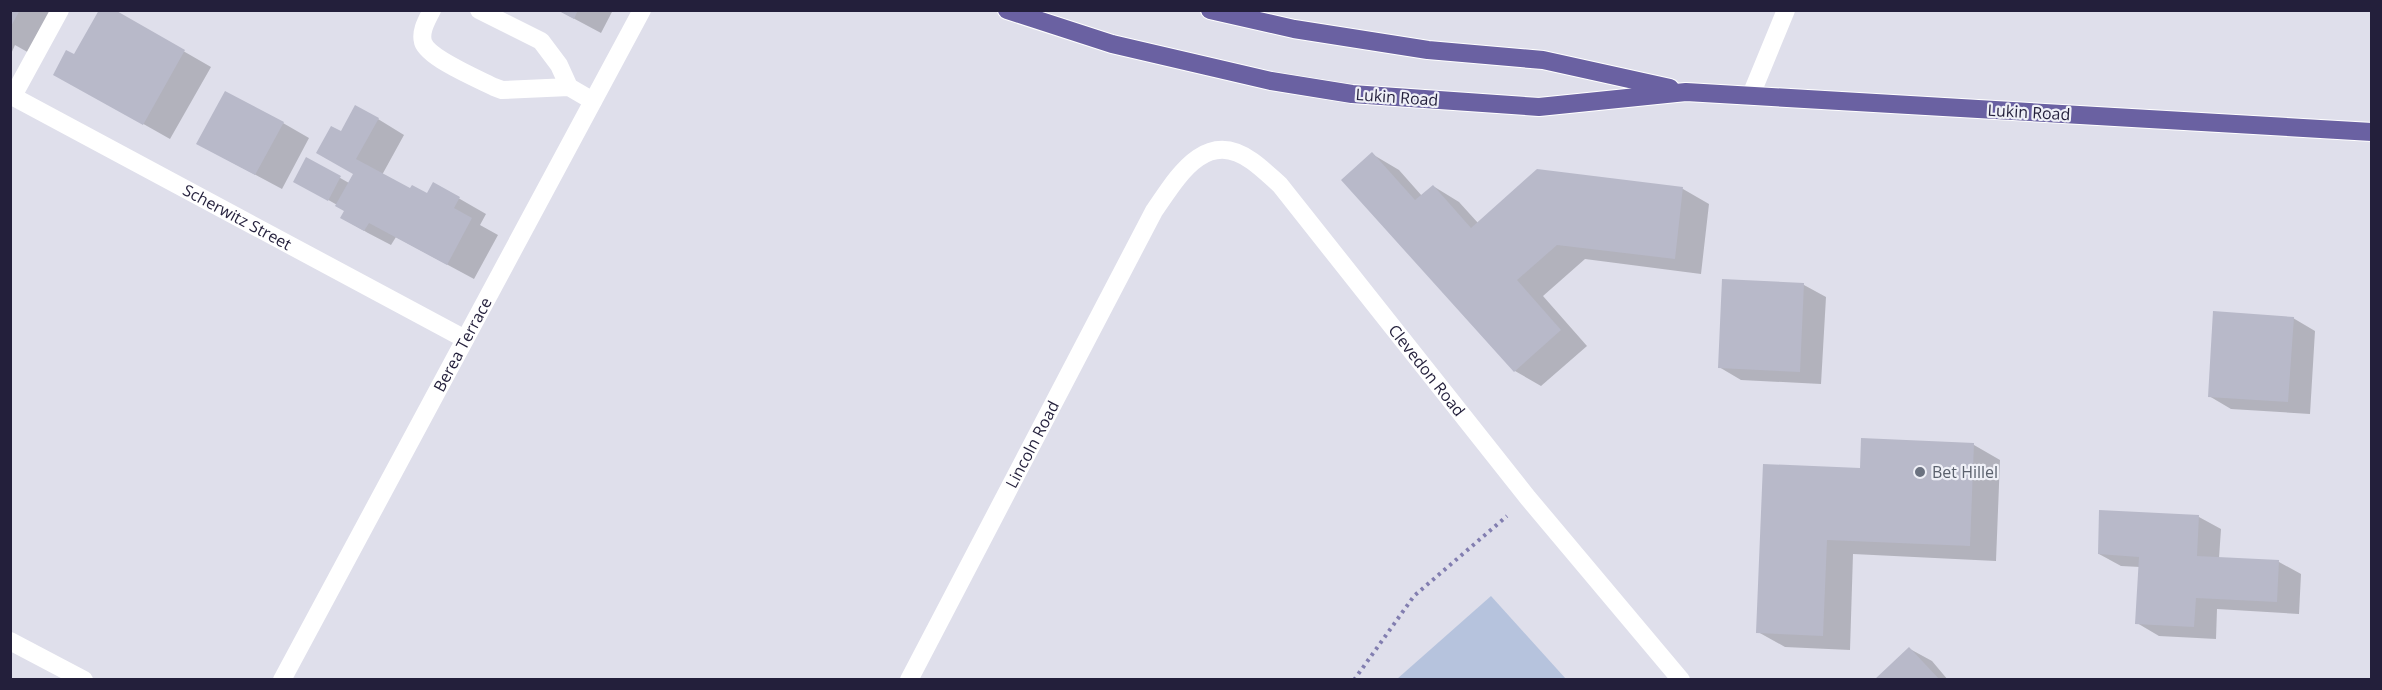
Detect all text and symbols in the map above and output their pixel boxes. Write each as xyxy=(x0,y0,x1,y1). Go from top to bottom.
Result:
street label: Lukin Road xyxy=(1355,83,1439,111)
street label: Lukin Road xyxy=(1987,99,2071,125)
street label: Scherwitz Street xyxy=(179,179,296,255)
street label: Berea Terrace xyxy=(428,293,497,396)
street label: Clevedon Road xyxy=(1384,320,1470,421)
street label: Lincoln Road xyxy=(1000,397,1064,492)
place label: Bet Hillel xyxy=(1932,461,1998,483)
marker: Bet Hillel xyxy=(1913,465,1927,479)

